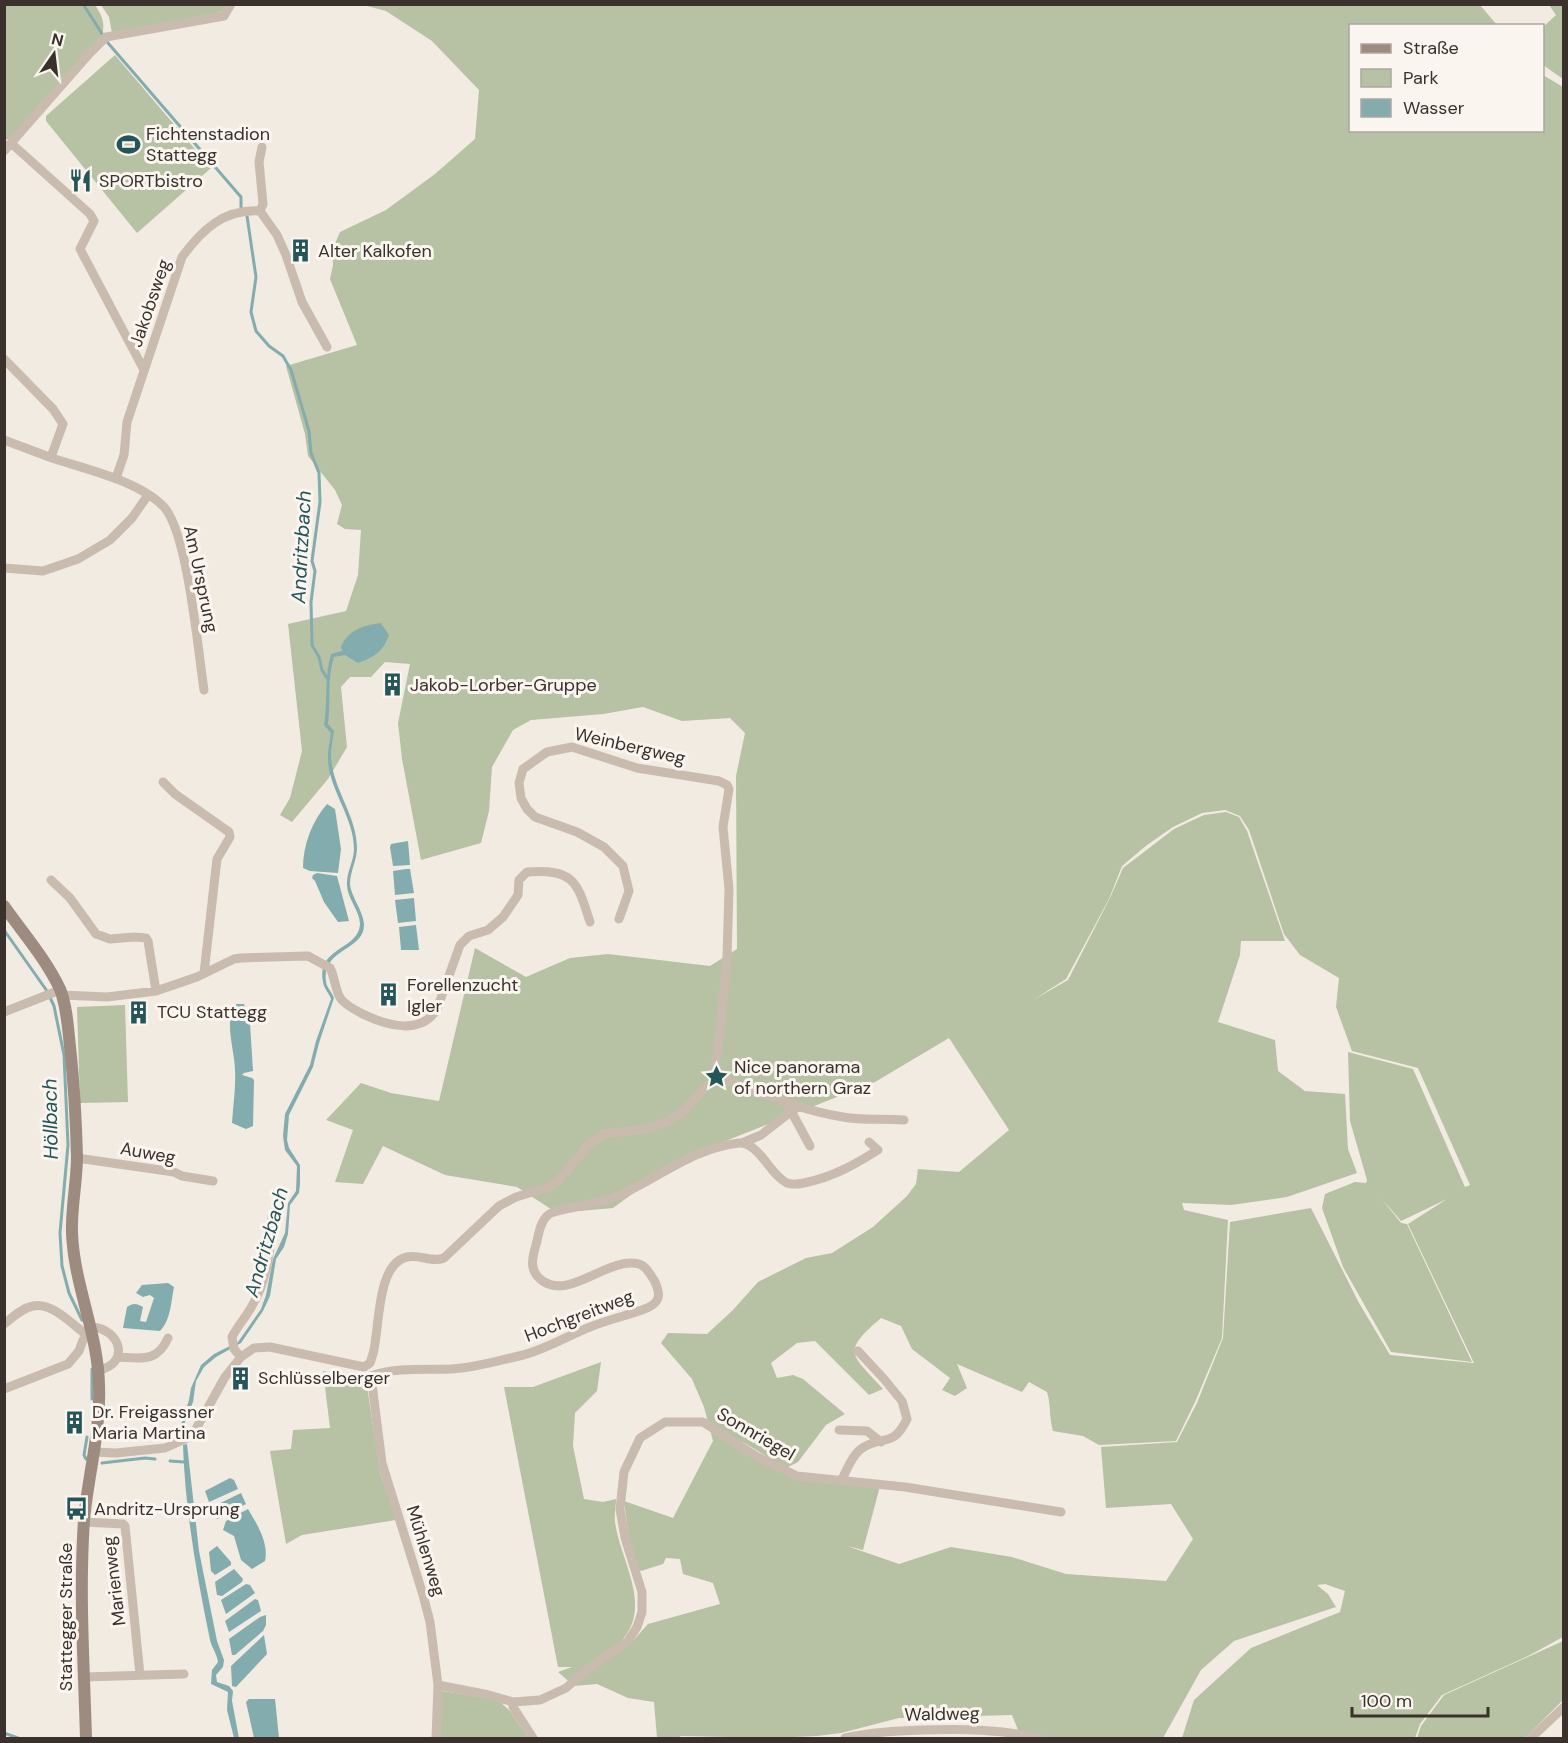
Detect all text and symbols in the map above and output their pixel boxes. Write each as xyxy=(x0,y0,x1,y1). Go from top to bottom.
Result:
north arrow xyxy=(24,24,84,84)
legend xyxy=(1349,24,1544,132)
text: N xyxy=(49,28,66,52)
text: Straße xyxy=(1403,36,1459,60)
text: Park xyxy=(1403,66,1439,90)
text: Wasser xyxy=(1403,96,1465,120)
place label: Fichtenstadion Stattegg xyxy=(146,122,270,167)
sports icon: Fichtenstadion Stattegg xyxy=(115,131,141,157)
restaurant icon: SPORTbistro xyxy=(68,168,94,194)
place label: SPORTbistro xyxy=(99,169,203,193)
building icon: Alter Kalkofen xyxy=(287,238,313,264)
place label: Alter Kalkofen xyxy=(318,239,432,263)
street label: Jakobsweg xyxy=(124,256,176,350)
water label: Andritzbach xyxy=(285,490,317,605)
street label: Am Ursprung xyxy=(178,523,224,635)
building icon: Jakob-Lorber-Gruppe xyxy=(379,672,405,698)
place label: Jakob-Lorber-Gruppe xyxy=(410,673,597,697)
street label: Weinbergweg xyxy=(572,722,688,770)
place label: Forellenzucht Igler xyxy=(407,973,518,1018)
building icon: Forellenzucht Igler xyxy=(376,982,402,1008)
building icon: TCU Stattegg xyxy=(126,999,152,1025)
place label: TCU Stattegg xyxy=(157,1000,267,1024)
place label: Nice panorama of northern Graz xyxy=(734,1055,871,1100)
place icon: Nice panorama of northern Graz xyxy=(703,1064,729,1090)
water label: Höllbach xyxy=(36,1078,64,1160)
street label: Auweg xyxy=(118,1136,178,1170)
water label: Andritzbach xyxy=(238,1184,294,1301)
street label: Hochgreitweg xyxy=(521,1284,637,1348)
building icon: Schlüsselberger xyxy=(227,1365,253,1391)
place label: Schlüsselberger xyxy=(258,1366,391,1390)
place label: Dr. Freigassner Maria Martina xyxy=(92,1400,215,1445)
street label: Sonnriegel xyxy=(712,1402,800,1466)
building icon: Dr. Freigassner Maria Martina xyxy=(61,1409,87,1435)
bus stop icon: Andritz-Ursprung xyxy=(63,1496,89,1522)
place label: Andritz-Ursprung xyxy=(94,1497,240,1521)
street label: Mühlenweg xyxy=(401,1503,451,1599)
street label: Marienweg xyxy=(97,1535,131,1627)
street label: Stattegger Straße xyxy=(54,1543,78,1691)
scale bar xyxy=(1352,1680,1488,1718)
text: 100 m xyxy=(1361,1689,1412,1713)
street label: Waldweg xyxy=(904,1701,980,1727)

